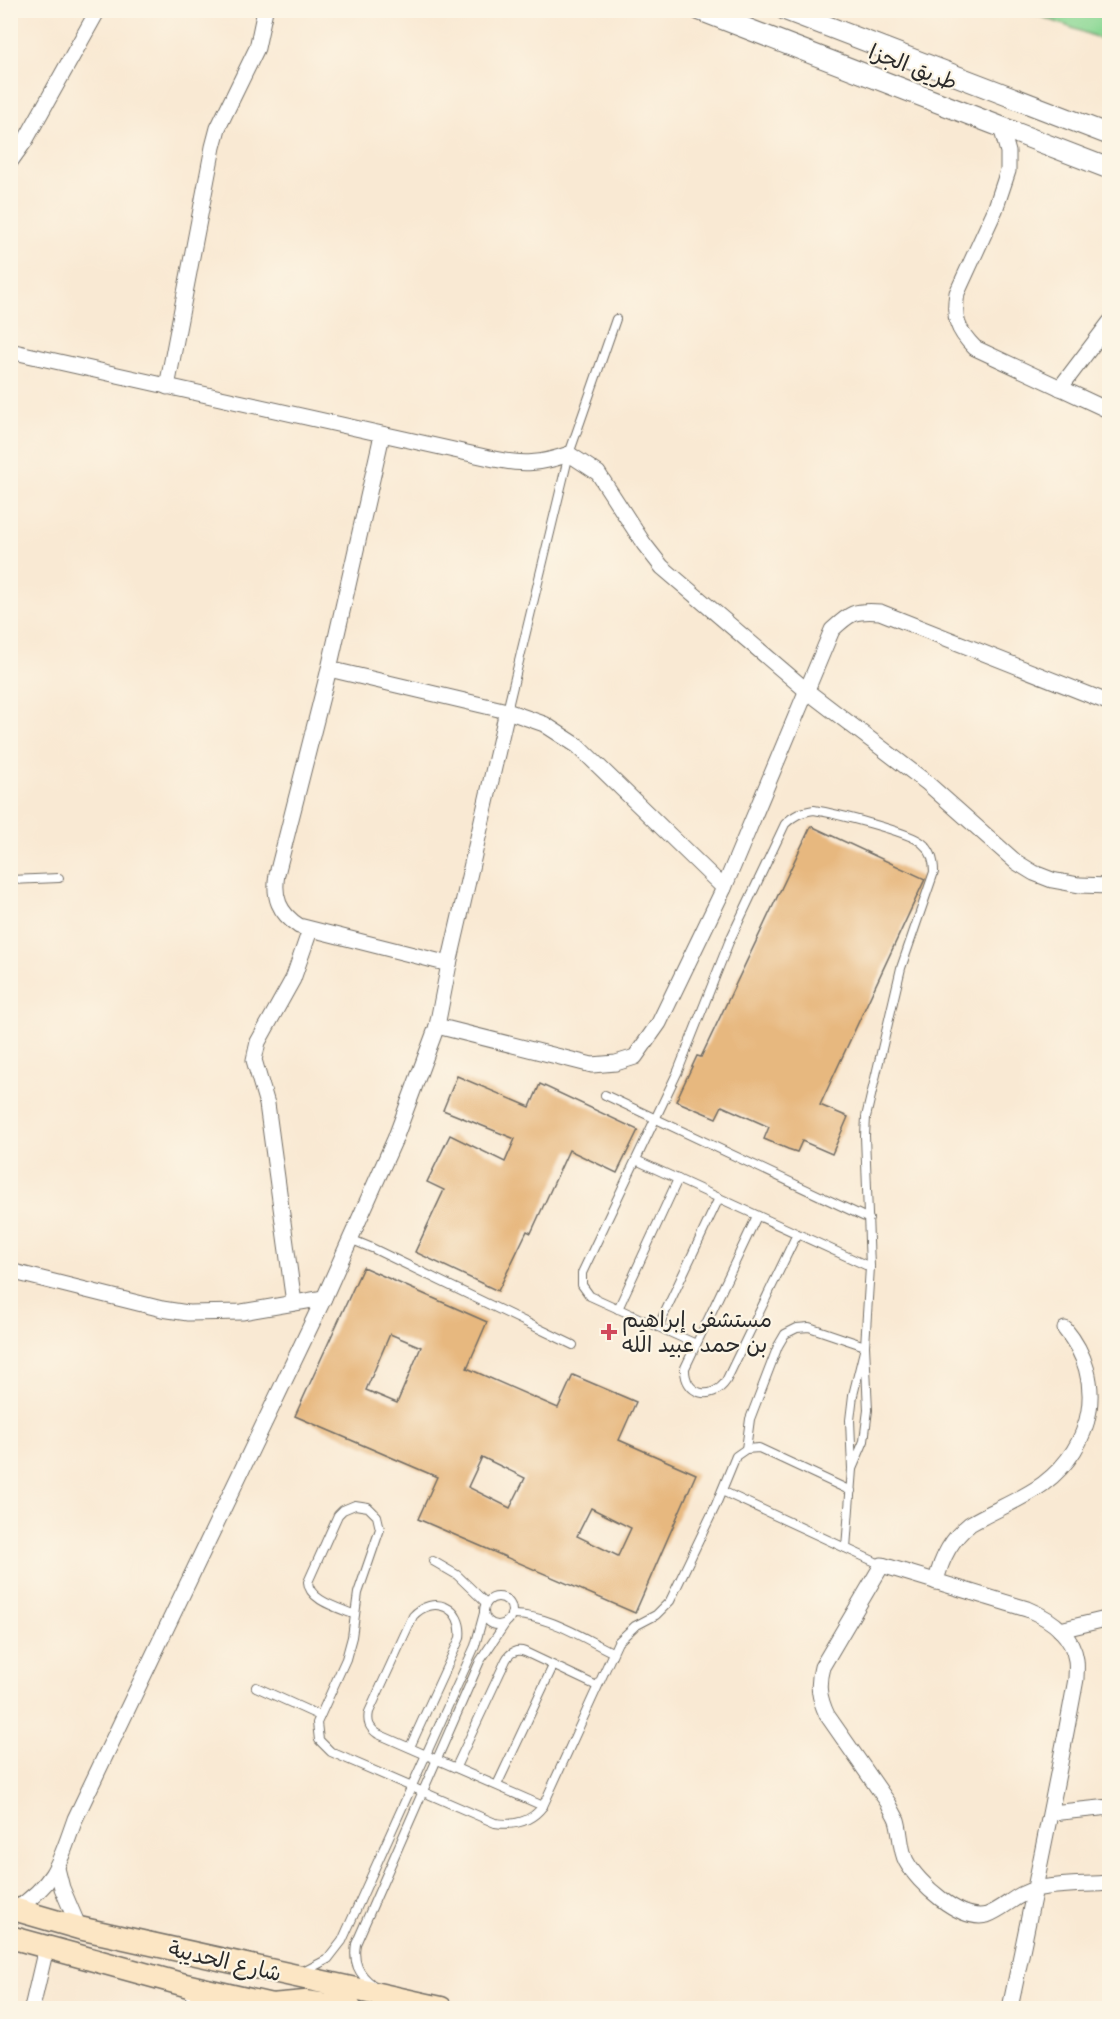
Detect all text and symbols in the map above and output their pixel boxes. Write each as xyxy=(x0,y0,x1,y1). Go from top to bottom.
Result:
street label: طريق الجزا xyxy=(863,32,963,102)
place label: مستشفى إبراهيم بن حمد عبيد الله xyxy=(622,1300,772,1364)
marker: مستشفى إبراهيم بن حمد عبيد الله xyxy=(600,1323,618,1341)
street label: شارع الحديبة xyxy=(164,1929,286,1993)

